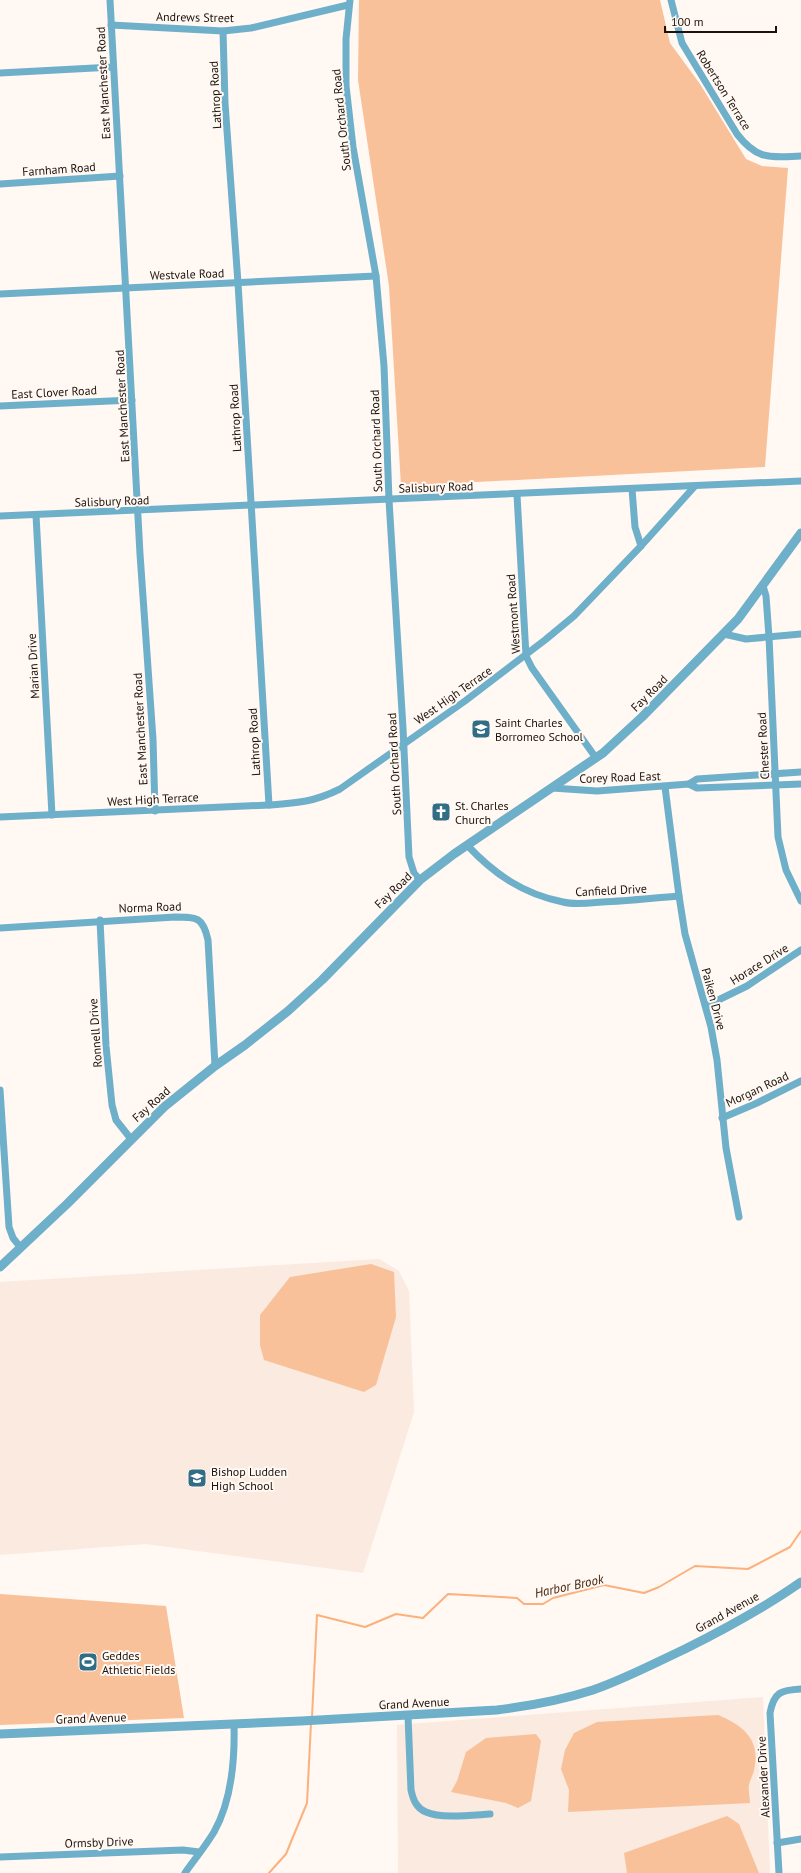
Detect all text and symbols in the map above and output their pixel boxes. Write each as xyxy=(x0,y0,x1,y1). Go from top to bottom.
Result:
scale bar xyxy=(665,8,776,34)
street label: Andrews Street xyxy=(156,9,234,25)
text: 100 m xyxy=(671,14,704,29)
street label: East Manchester Road xyxy=(93,26,113,140)
street label: Robertson Terrace xyxy=(693,47,755,133)
street label: Lathrop Road xyxy=(206,61,224,129)
street label: South Orchard Road xyxy=(328,68,354,172)
street label: Farnham Road xyxy=(22,159,96,179)
street label: Westvale Road xyxy=(149,265,225,283)
street label: East Manchester Road xyxy=(112,349,132,463)
street label: East Clover Road xyxy=(11,382,97,402)
street label: Lathrop Road xyxy=(226,384,244,452)
street label: South Orchard Road xyxy=(367,390,385,492)
street label: Salisbury Road xyxy=(398,478,474,496)
street label: Salisbury Road xyxy=(74,492,150,510)
street label: Westmont Road xyxy=(503,574,523,654)
street label: Marian Drive xyxy=(24,633,42,699)
street label: West High Terrace xyxy=(411,663,495,727)
street label: Fay Road xyxy=(627,671,671,715)
street label: East Manchester Road xyxy=(130,672,150,786)
street label: Lathrop Road xyxy=(245,708,263,776)
street label: South Orchard Road xyxy=(384,712,404,816)
street label: Chester Road xyxy=(754,712,772,780)
place label: Saint Charles Borromeo School xyxy=(495,715,584,744)
school or university icon: Saint Charles Borromeo School xyxy=(470,718,492,740)
street label: Corey Road East xyxy=(579,768,661,786)
street label: West High Terrace xyxy=(107,789,199,809)
place label: St. Charles Church xyxy=(455,798,509,827)
church icon: St. Charles Church xyxy=(430,801,452,823)
street label: Fay Road xyxy=(371,869,415,911)
street label: Canfield Drive xyxy=(575,881,647,899)
street label: Norma Road xyxy=(118,898,182,916)
street label: Horace Drive xyxy=(727,940,791,988)
street label: Paiken Drive xyxy=(698,966,730,1032)
street label: Ronnell Drive xyxy=(85,998,105,1068)
street label: Morgan Road xyxy=(723,1068,791,1110)
street label: Fay Road xyxy=(129,1083,173,1125)
place label: Bishop Ludden High School xyxy=(211,1464,287,1493)
school or university icon: Bishop Ludden High School xyxy=(186,1467,208,1489)
water label: Harbor Brook xyxy=(533,1570,606,1602)
street label: Grand Avenue xyxy=(692,1588,762,1636)
place label: Geddes Athletic Fields xyxy=(102,1648,175,1677)
sports icon: Geddes Athletic Fields xyxy=(77,1651,99,1673)
street label: Grand Avenue xyxy=(378,1694,450,1712)
street label: Grand Avenue xyxy=(55,1709,127,1727)
street label: Alexander Drive xyxy=(753,1736,773,1818)
street label: Ormsby Drive xyxy=(64,1833,134,1851)

